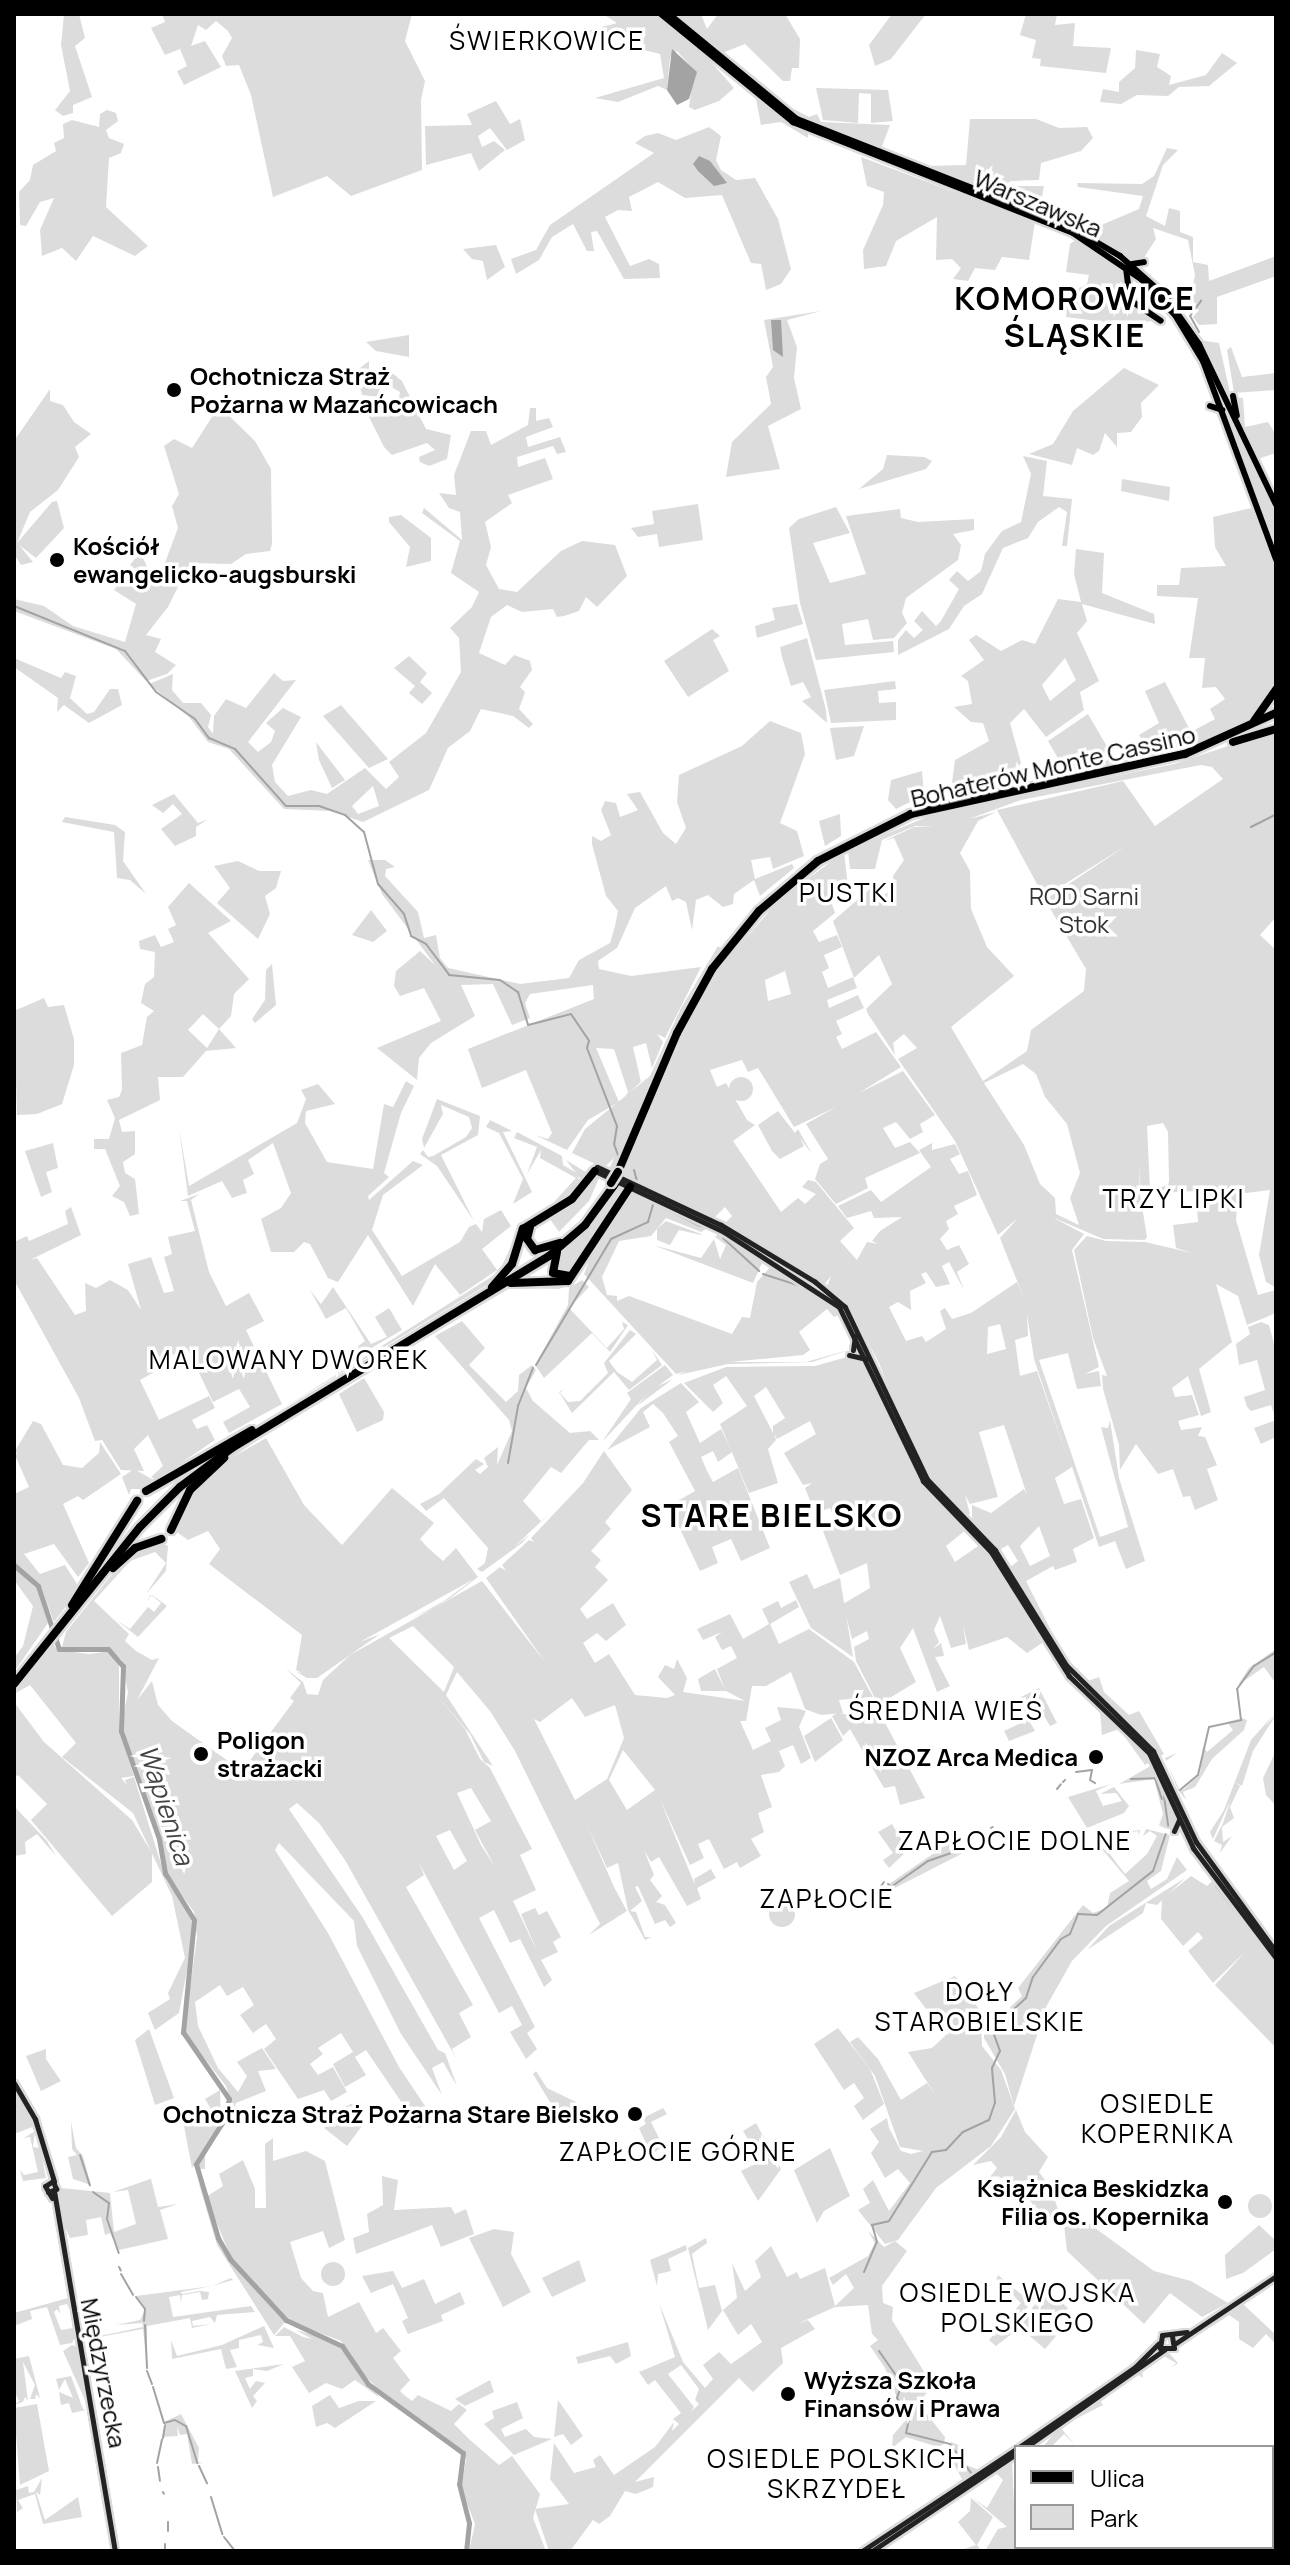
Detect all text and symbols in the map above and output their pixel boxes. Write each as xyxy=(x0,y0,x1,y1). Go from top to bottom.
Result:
district label: ŚWIERKOWICE xyxy=(449,25,645,57)
street label: Warszawska xyxy=(970,163,1106,243)
district label: KOMOROWICE ŚLĄSKIE xyxy=(954,280,1196,355)
place label: Ochotnicza Straż Pożarna w Mazańcowicach xyxy=(190,362,498,418)
marker: Ochotnicza Straż Pożarna w Mazańcowicach xyxy=(165,381,183,399)
place label: Kościół ewangelicko-augsburski xyxy=(73,532,357,588)
marker: Kościół ewangelicko-augsburski xyxy=(48,551,66,569)
street label: Bohaterów Monte Cassino xyxy=(908,719,1198,813)
district label: PUSTKI xyxy=(799,877,897,909)
park label: ROD Sarni Stok xyxy=(1029,882,1139,938)
district label: TRZY LIPKI xyxy=(1102,1183,1246,1215)
district label: MALOWANY DWOREK xyxy=(148,1344,430,1376)
district label: STARE BIELSKO xyxy=(641,1496,903,1534)
district label: ŚREDNIA WIEŚ xyxy=(848,1695,1044,1727)
place label: Poligon strażacki xyxy=(217,1726,323,1782)
water label: Wapienica xyxy=(132,1741,200,1869)
place label: NZOZ Arca Medica xyxy=(865,1743,1078,1771)
marker: Poligon strażacki xyxy=(192,1745,210,1763)
marker: NZOZ Arca Medica xyxy=(1085,1746,1107,1768)
district label: ZAPŁOCIE DOLNE xyxy=(898,1825,1132,1857)
district label: ZAPŁOCIE xyxy=(759,1883,895,1915)
district label: DOŁY STAROBIELSKIE xyxy=(874,1976,1086,2038)
district label: OSIEDLE KOPERNIKA xyxy=(1081,2088,1235,2150)
place label: Ochotnicza Straż Pożarna Stare Bielsko xyxy=(163,2100,619,2128)
marker: Ochotnicza Straż Pożarna Stare Bielsko xyxy=(626,2105,644,2123)
district label: ZAPŁOCIE GÓRNE xyxy=(559,2136,797,2168)
place label: Książnica Beskidzka Filia os. Kopernika xyxy=(977,2174,1209,2230)
marker: Książnica Beskidzka Filia os. Kopernika xyxy=(1216,2193,1234,2211)
district label: OSIEDLE WOJSKA POLSKIEGO xyxy=(899,2277,1137,2338)
street label: Międzyrzecka xyxy=(75,2296,133,2450)
place label: Wyższa Szkoła Finansów i Prawa xyxy=(804,2366,1000,2422)
marker: Wyższa Szkoła Finansów i Prawa xyxy=(779,2385,797,2403)
district label: OSIEDLE POLSKICH SKRZYDEŁ xyxy=(707,2443,967,2504)
legend xyxy=(1014,2445,1274,2549)
text: Ulica xyxy=(1090,2461,1145,2494)
text: Park xyxy=(1090,2501,1138,2534)

